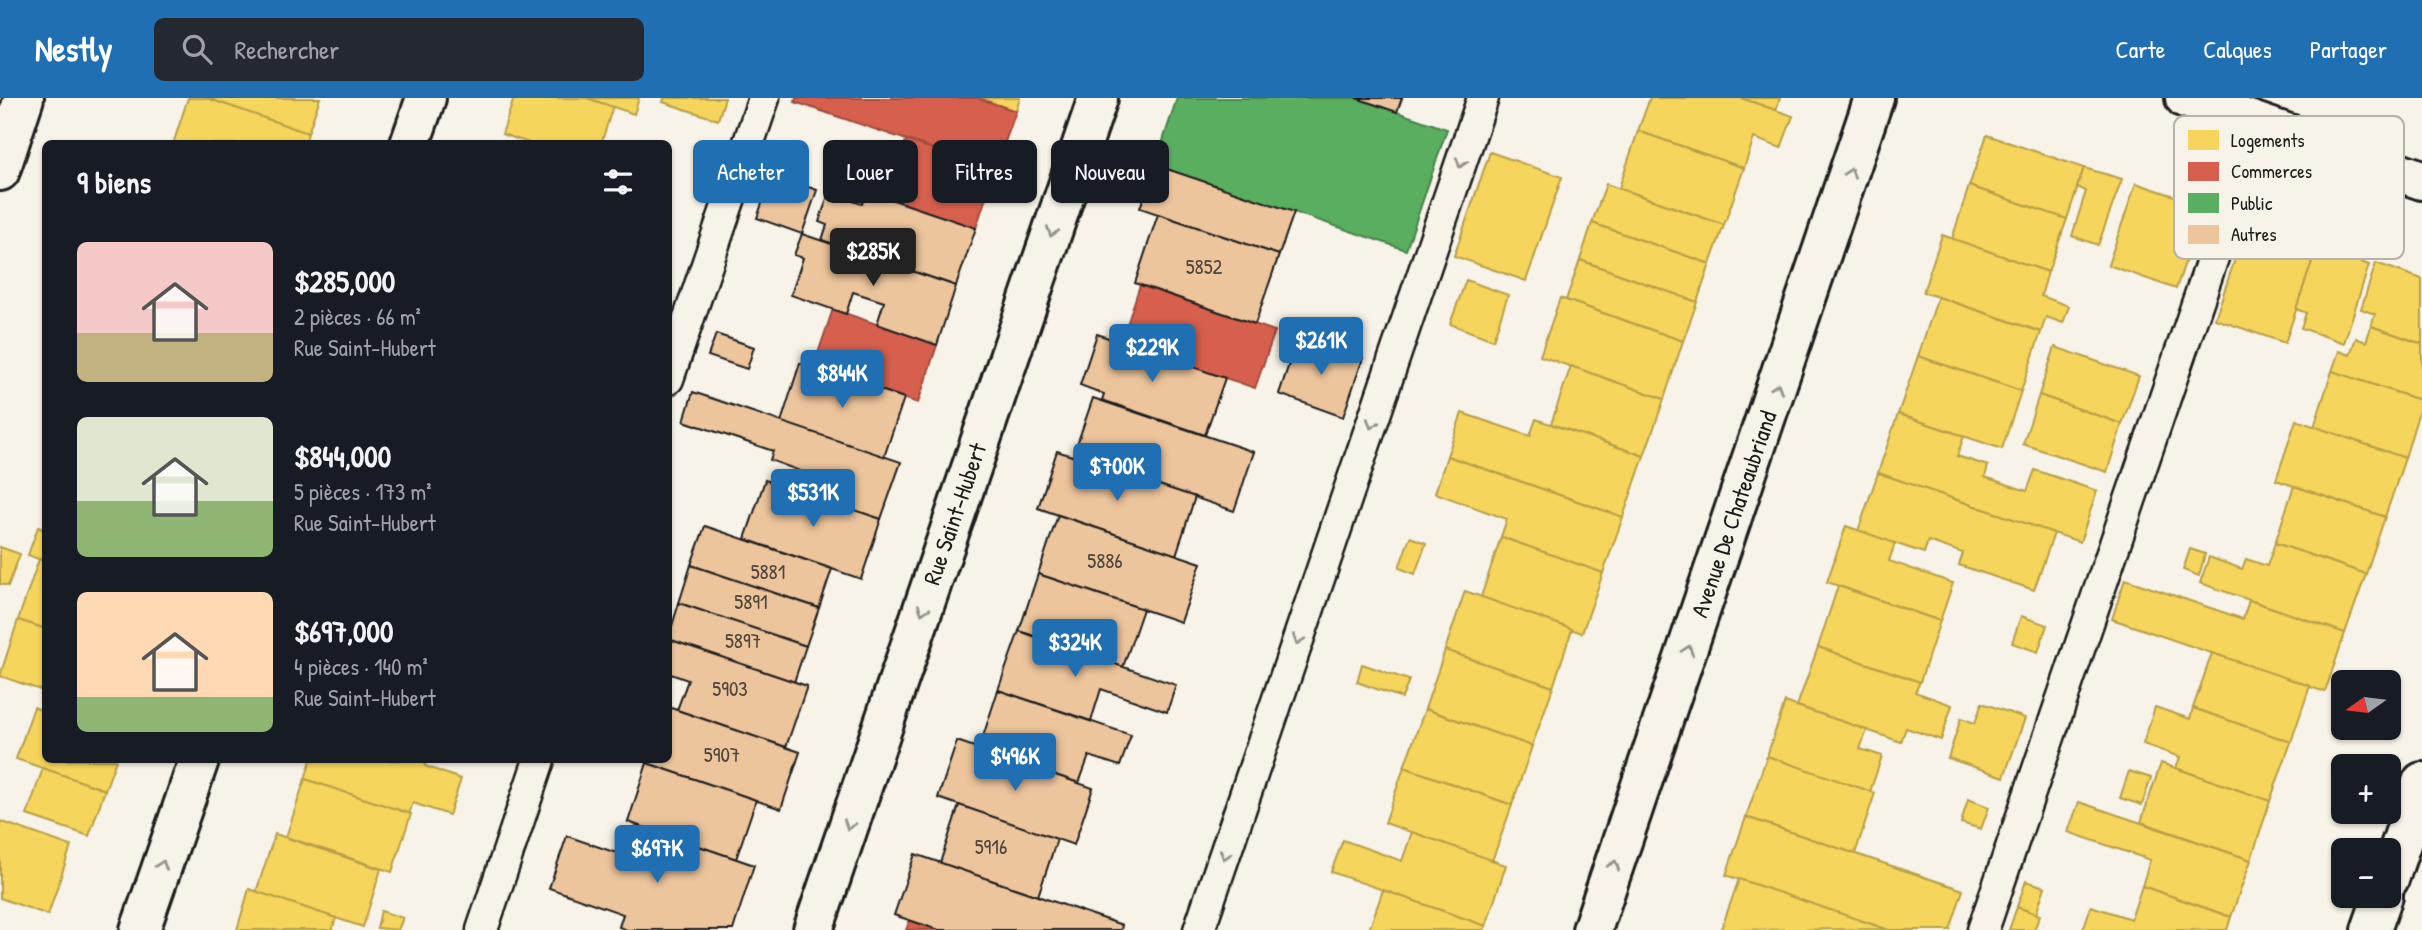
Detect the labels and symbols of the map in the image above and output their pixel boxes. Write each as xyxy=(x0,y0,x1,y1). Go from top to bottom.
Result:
legend xyxy=(2174,116,2404,259)
text: Logements xyxy=(2231,127,2305,153)
one-way arrow xyxy=(1455,156,1469,168)
text: Commerces xyxy=(2231,158,2312,184)
one-way arrow xyxy=(1842,167,1856,179)
text: Public xyxy=(2231,190,2273,216)
text: Autres xyxy=(2231,221,2277,247)
one-way arrow xyxy=(1046,226,1060,238)
pin: $285K xyxy=(824,228,922,288)
house number: 5852 xyxy=(1186,252,1223,281)
pin: $261K xyxy=(1272,317,1370,377)
pin: $229K xyxy=(1103,324,1201,384)
pin: $844K xyxy=(793,350,891,410)
one-way arrow xyxy=(1769,383,1783,395)
street label: Avenue De Chateaubriand xyxy=(1683,406,1783,621)
one-way arrow xyxy=(1366,418,1380,430)
street label: Rue Saint-Hubert xyxy=(915,438,994,589)
pin: $700K xyxy=(1068,444,1166,503)
pin: $531K xyxy=(764,470,862,529)
house number: 5886 xyxy=(1087,546,1123,575)
house number: 5881 xyxy=(751,557,785,586)
house number: 5891 xyxy=(734,587,768,616)
one-way arrow xyxy=(917,603,931,615)
pin: $324K xyxy=(1026,620,1124,679)
house number: 5897 xyxy=(725,626,761,655)
one-way arrow xyxy=(1292,633,1307,645)
one-way arrow xyxy=(1680,644,1694,657)
north arrow xyxy=(2331,670,2401,740)
house number: 5903 xyxy=(712,674,748,703)
pin: $496K xyxy=(966,734,1064,793)
house number: 5907 xyxy=(704,740,740,769)
one-way arrow xyxy=(843,818,857,830)
pin: $697K xyxy=(608,826,706,885)
house number: 5916 xyxy=(975,832,1007,861)
one-way arrow xyxy=(1219,848,1233,860)
one-way arrow xyxy=(154,860,169,872)
one-way arrow xyxy=(1606,860,1620,872)

